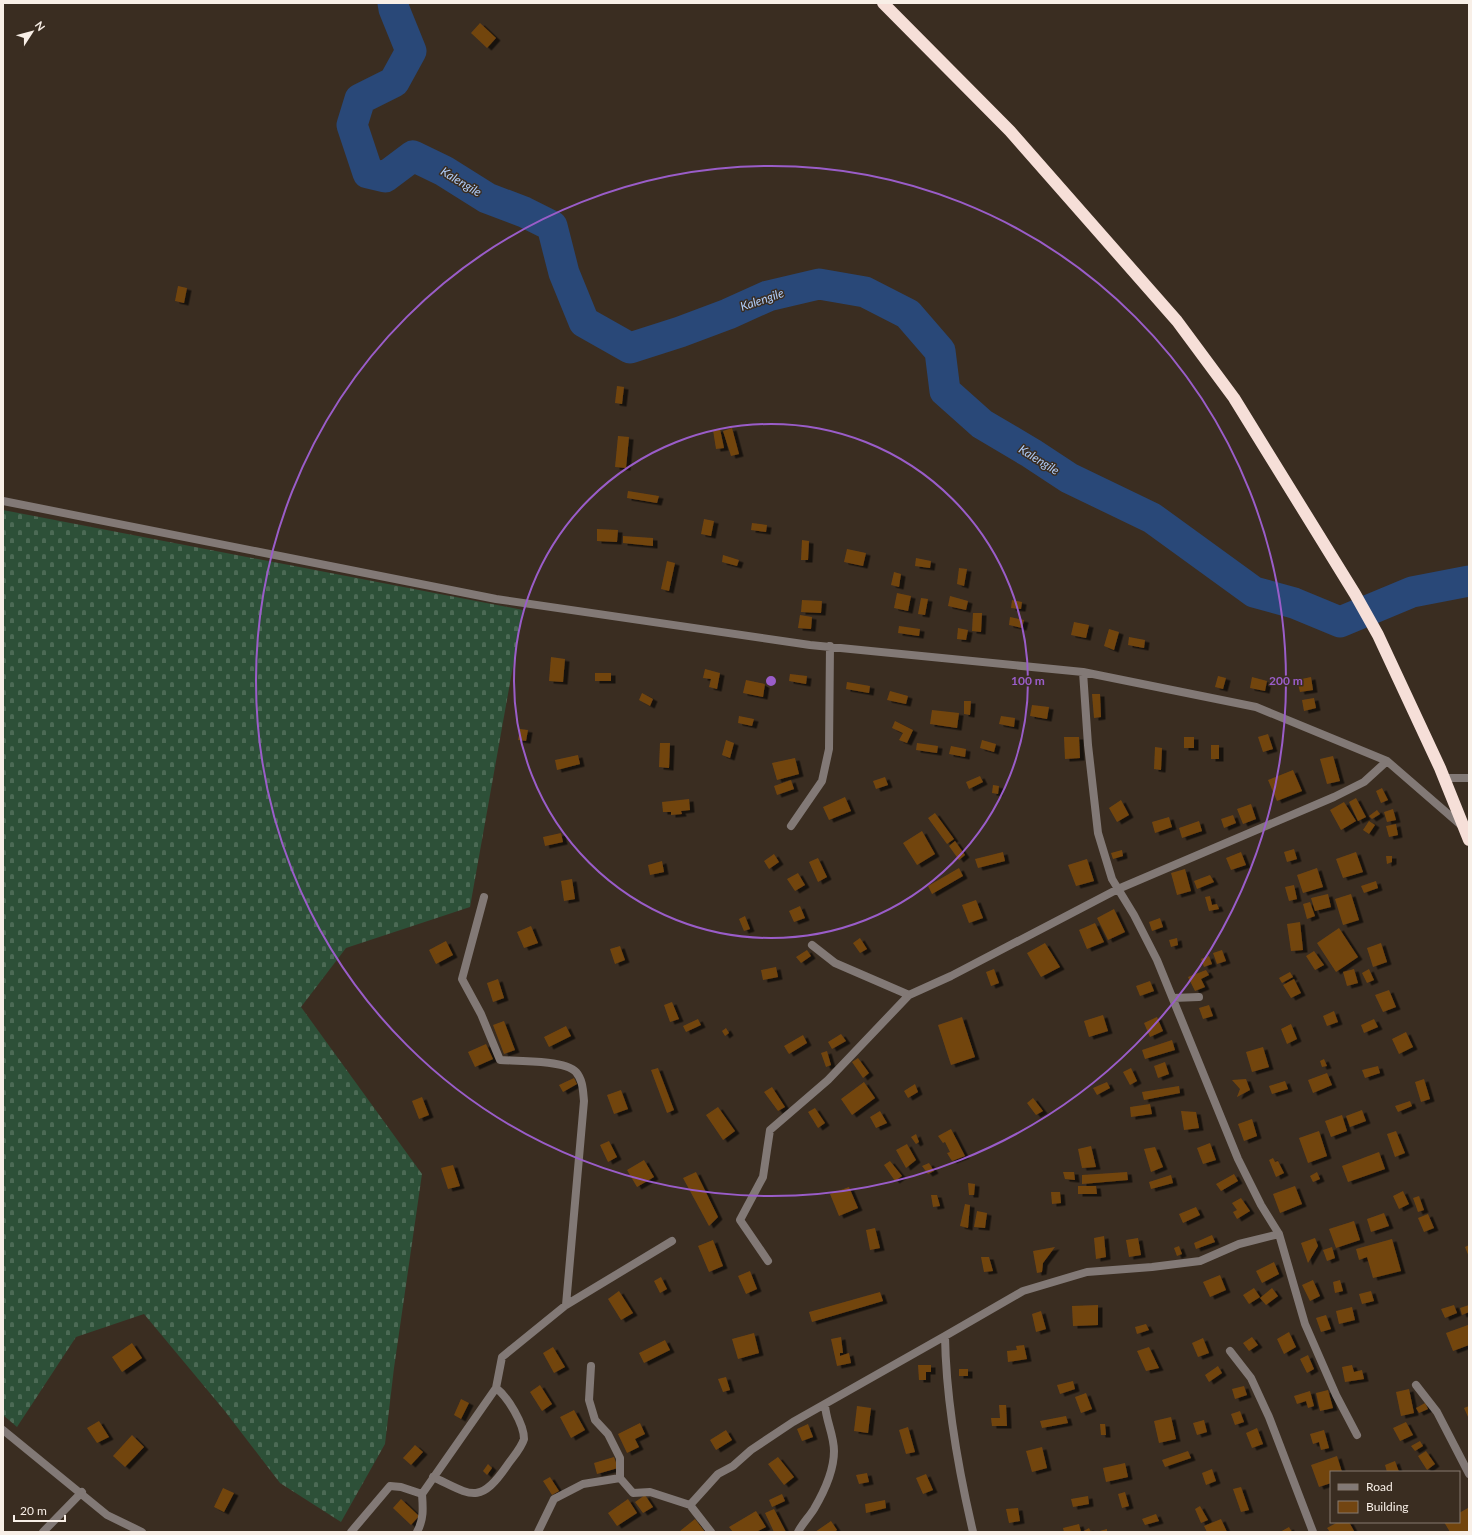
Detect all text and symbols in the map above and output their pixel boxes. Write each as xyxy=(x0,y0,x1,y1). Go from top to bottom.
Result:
north arrow xyxy=(12,12,52,52)
text: N xyxy=(33,19,48,33)
water label: Kalengile xyxy=(438,164,485,200)
water label: Kalengile xyxy=(738,285,786,314)
water label: Kalengile xyxy=(1016,441,1063,478)
text: 100 m xyxy=(1011,673,1045,688)
text: 200 m xyxy=(1269,673,1303,688)
centre of rings xyxy=(764,674,778,688)
legend xyxy=(1330,1471,1460,1523)
text: Road xyxy=(1366,1479,1393,1494)
scale bar xyxy=(14,1497,65,1523)
text: Building xyxy=(1366,1499,1409,1514)
text: 20 m xyxy=(20,1503,47,1518)

